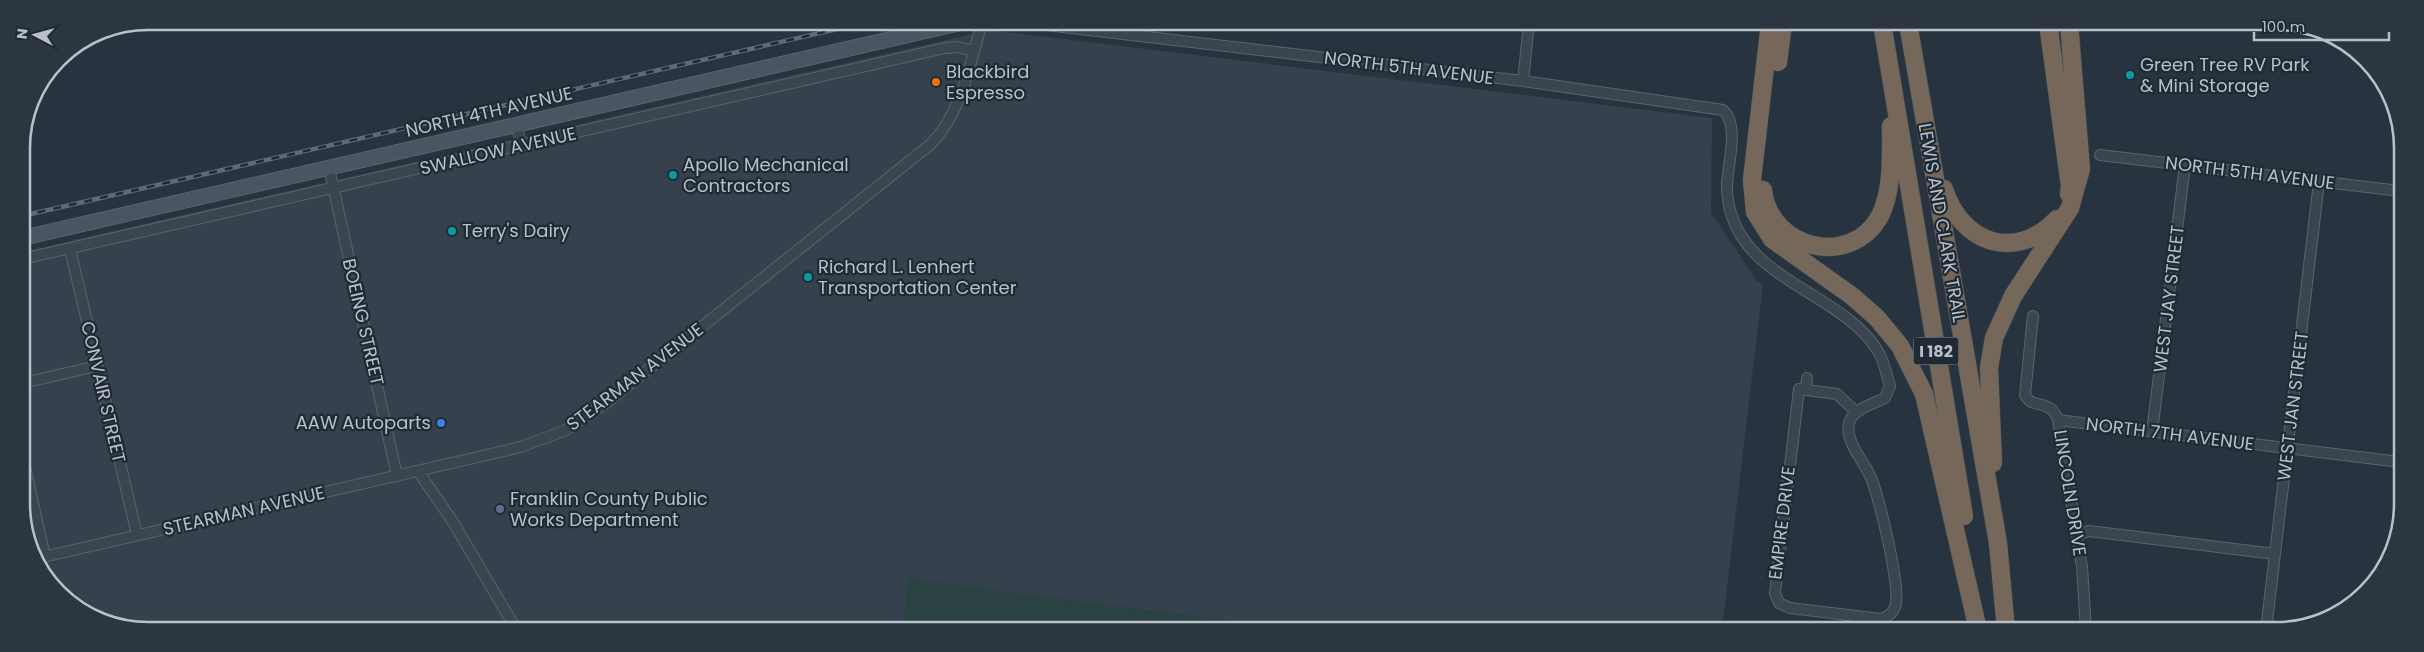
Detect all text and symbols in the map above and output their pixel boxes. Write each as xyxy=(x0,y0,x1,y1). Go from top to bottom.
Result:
north arrow xyxy=(10,10,60,60)
scale bar xyxy=(2254,10,2389,42)
text: 100 m xyxy=(2262,16,2305,37)
text: N xyxy=(12,27,33,40)
street label: NORTH 5TH AVENUE xyxy=(1323,45,1495,90)
place label: Green Tree RV Park & Mini Storage xyxy=(2140,52,2310,98)
place label: Blackbird Espresso xyxy=(946,59,1029,105)
marker: Green Tree RV Park & Mini Storage xyxy=(2124,69,2136,81)
marker: Blackbird Espresso xyxy=(930,76,942,88)
street label: NORTH 4TH AVENUE xyxy=(403,80,575,143)
street label: SWALLOW AVENUE xyxy=(417,120,579,181)
street label: LEWIS AND CLARK TRAIL xyxy=(1913,121,1972,325)
street label: NORTH 5TH AVENUE xyxy=(2164,150,2336,195)
place label: Apollo Mechanical Contractors xyxy=(683,152,849,198)
marker: Apollo Mechanical Contractors xyxy=(667,169,679,181)
place label: Terry's Dairy xyxy=(462,218,570,243)
street label: WEST JAY STREET xyxy=(2147,224,2190,374)
marker: Terry's Dairy xyxy=(446,225,458,237)
place label: Richard L. Lenhert Transportation Center xyxy=(818,254,1017,300)
street label: BOEING STREET xyxy=(337,256,390,388)
marker: Richard L. Lenhert Transportation Center xyxy=(802,271,814,283)
street label: STEARMAN AVENUE xyxy=(561,317,708,436)
street label: CONVAIR STREET xyxy=(75,319,132,465)
street label: WEST JAN STREET xyxy=(2271,329,2314,482)
road number: I 182 xyxy=(1914,338,1958,364)
place label: AAW Autoparts xyxy=(296,410,431,435)
street label: NORTH 7TH AVENUE xyxy=(2085,411,2256,456)
marker: AAW Autoparts xyxy=(435,417,447,429)
street label: LINCOLN DRIVE xyxy=(2048,428,2093,558)
street label: EMPIRE DRIVE xyxy=(1762,465,1801,581)
street label: STEARMAN AVENUE xyxy=(161,480,327,541)
place label: Franklin County Public Works Department xyxy=(510,486,708,532)
marker: Franklin County Public Works Department xyxy=(494,503,506,515)

